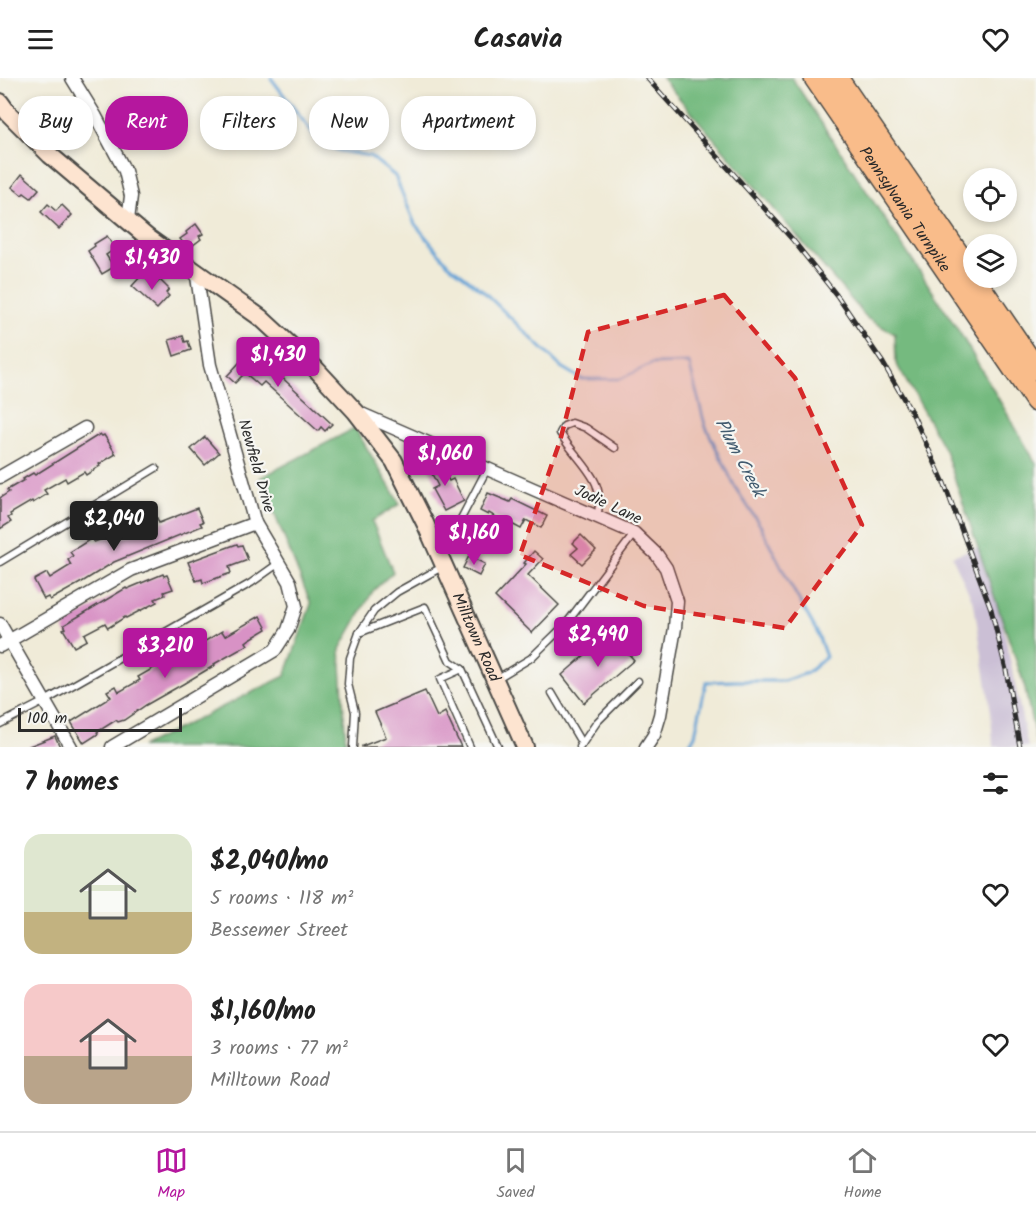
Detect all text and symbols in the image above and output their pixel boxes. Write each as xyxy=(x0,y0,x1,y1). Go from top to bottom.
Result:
text: Casavia xyxy=(474,18,563,61)
icon: menu xyxy=(24,23,57,56)
icon: heart xyxy=(979,23,1012,56)
chip: Buy xyxy=(18,96,93,150)
chip: Rent xyxy=(105,96,188,150)
chip: Filters xyxy=(200,96,297,150)
chip: New xyxy=(309,96,389,150)
chip: Apartment xyxy=(401,96,536,150)
street label: Pennsylvania Turnpike xyxy=(853,141,957,277)
map controls xyxy=(963,168,1017,288)
button: locate xyxy=(963,168,1017,222)
button: layers xyxy=(963,234,1017,288)
pin: $1,430 xyxy=(103,240,201,291)
text: $1,430 xyxy=(124,243,180,275)
pin: $1,430 xyxy=(229,337,327,388)
text: $1,430 xyxy=(250,340,306,372)
water label: Plum Creek xyxy=(706,413,773,505)
street label: Newfield Drive xyxy=(231,416,281,516)
pin: $1,060 xyxy=(396,436,494,487)
text: $1,060 xyxy=(418,439,472,471)
street label: Jodie Lane xyxy=(570,478,646,532)
pin: $2,040 xyxy=(65,501,163,552)
text: $2,040 xyxy=(84,504,144,536)
pin: $1,160 xyxy=(425,515,523,566)
text: $1,160 xyxy=(449,518,499,550)
street label: Milltown Road xyxy=(445,588,507,687)
pin: $2,490 xyxy=(549,617,647,668)
text: $2,490 xyxy=(568,620,628,652)
pin: $3,210 xyxy=(116,628,214,679)
text: $3,210 xyxy=(137,631,193,663)
scale bar xyxy=(18,705,182,732)
text: 100 m xyxy=(27,706,67,731)
text: 7 homes xyxy=(24,762,119,804)
icon: filters xyxy=(979,767,1012,800)
text: $2,040/mo xyxy=(210,841,329,883)
icon: home xyxy=(72,858,144,930)
icon: heart xyxy=(979,878,1012,911)
text: 5 rooms · 118 m² xyxy=(210,883,353,915)
text: Bessemer Street xyxy=(210,915,348,947)
text: $1,160/mo xyxy=(210,991,316,1033)
icon: home xyxy=(72,1008,144,1080)
icon: heart xyxy=(979,1028,1012,1061)
text: 3 rooms · 77 m² xyxy=(210,1033,348,1065)
text: Milltown Road xyxy=(210,1065,329,1097)
tab: Map xyxy=(155,1144,188,1205)
tab: Saved xyxy=(497,1144,535,1205)
tab: Home xyxy=(844,1144,881,1205)

